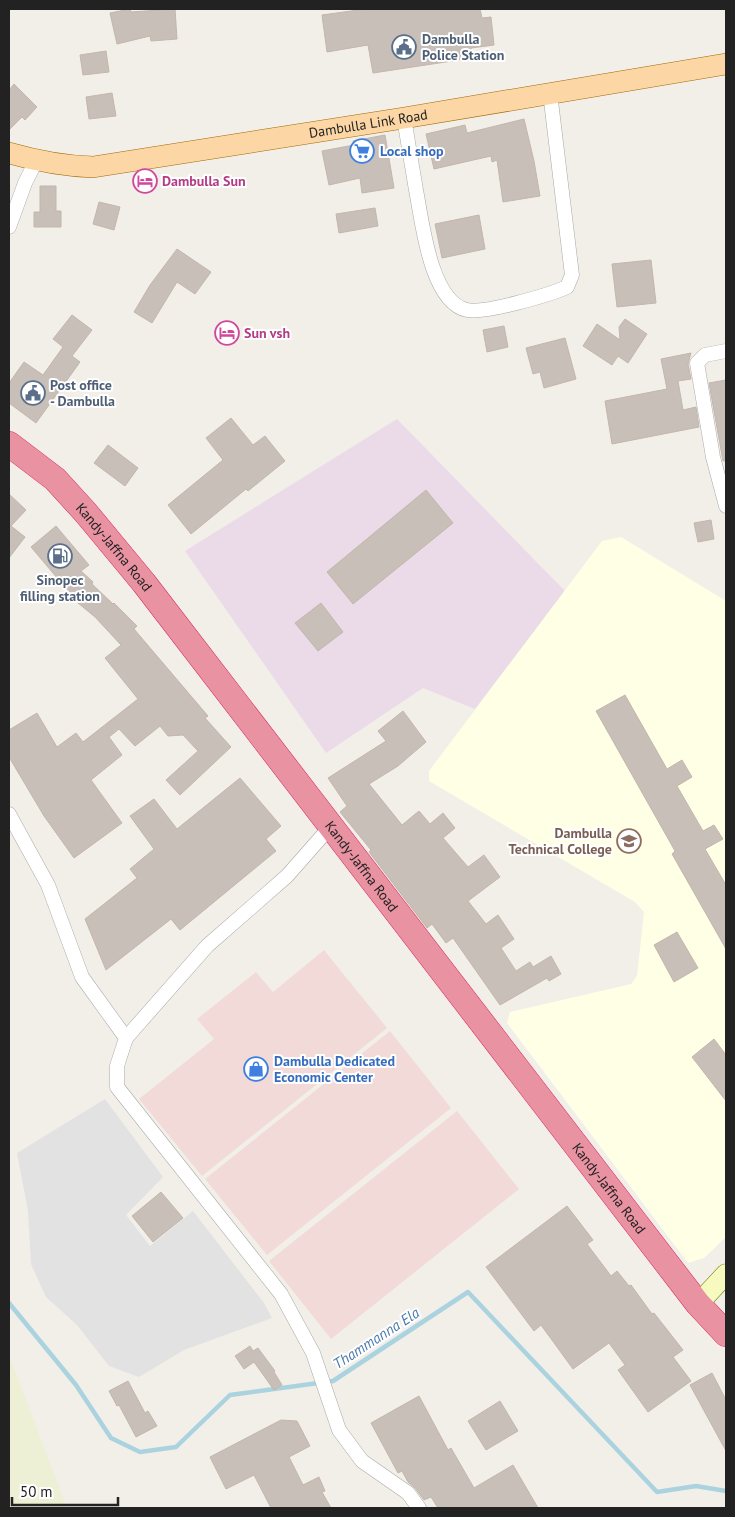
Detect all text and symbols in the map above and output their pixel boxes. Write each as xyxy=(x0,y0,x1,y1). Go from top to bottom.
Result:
place label: Dambulla Police Station xyxy=(422,30,504,64)
public building icon: Dambulla Police Station xyxy=(391,34,417,60)
street label: Dambulla Link Road xyxy=(308,105,429,142)
supermarket icon: Local shop xyxy=(349,138,375,164)
place label: Local shop xyxy=(380,142,444,160)
hotel icon: Dambulla Sun xyxy=(132,168,158,194)
place label: Dambulla Sun xyxy=(162,172,246,190)
hotel icon: Sun vsh xyxy=(214,320,240,346)
place label: Sun vsh xyxy=(244,324,290,342)
place label: Post office - Dambulla xyxy=(50,376,115,410)
public building icon: Post office - Dambulla xyxy=(20,380,46,406)
street label: Kandy-Jaffna Road xyxy=(72,499,156,595)
fuel station icon: Sinopec filling station xyxy=(47,543,73,569)
place label: Sinopec filling station xyxy=(20,571,100,605)
street label: Kandy-Jaffna Road xyxy=(321,817,402,915)
place label: Dambulla Technical College xyxy=(508,824,612,858)
school or university icon: Dambulla Technical College xyxy=(616,828,642,854)
place label: Dambulla Dedicated Economic Center xyxy=(274,1052,395,1086)
shop icon: Dambulla Dedicated Economic Center xyxy=(243,1056,269,1082)
street label: Kandy-Jaffna Road xyxy=(568,1139,650,1237)
water label: Thammanna Ela xyxy=(329,1303,423,1373)
scale bar xyxy=(12,1474,119,1506)
text: 50 m xyxy=(20,1482,53,1501)

